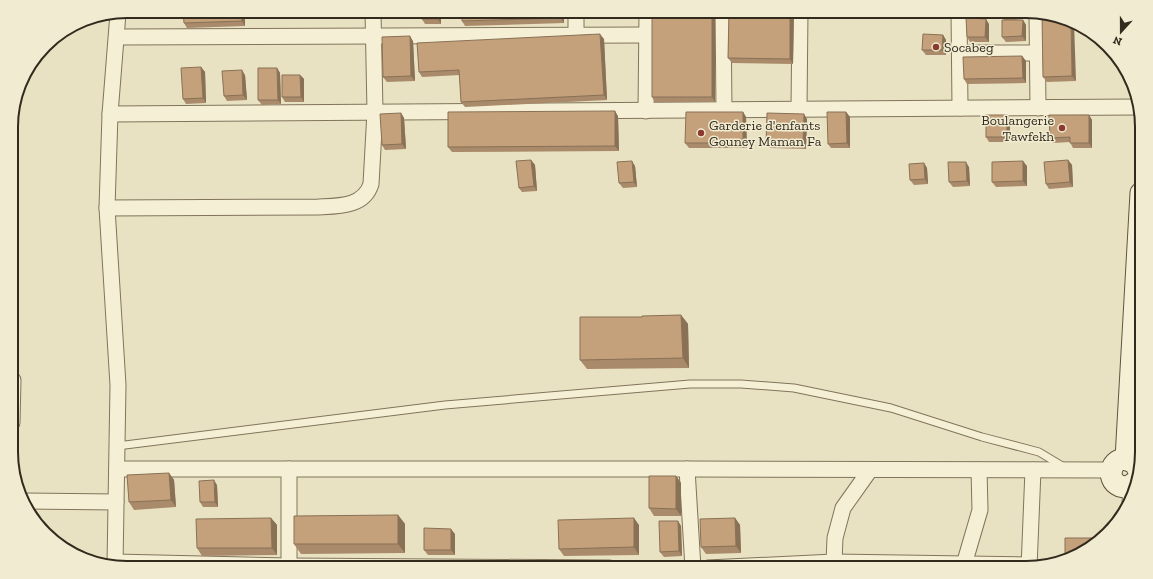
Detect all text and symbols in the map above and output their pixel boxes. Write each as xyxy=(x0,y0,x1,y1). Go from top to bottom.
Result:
north arrow xyxy=(1101,12,1141,52)
text: N xyxy=(1111,33,1124,48)
place label: Socabeg xyxy=(944,39,994,56)
marker: Socabeg xyxy=(931,42,941,52)
place label: Boulangerie Tawfekh xyxy=(981,112,1054,145)
place label: Garderie d'enfants Gouney Maman Fa xyxy=(709,117,822,150)
marker: Boulangerie Tawfekh xyxy=(1057,123,1067,133)
marker: Garderie d'enfants Gouney Maman Fa xyxy=(696,128,706,138)

